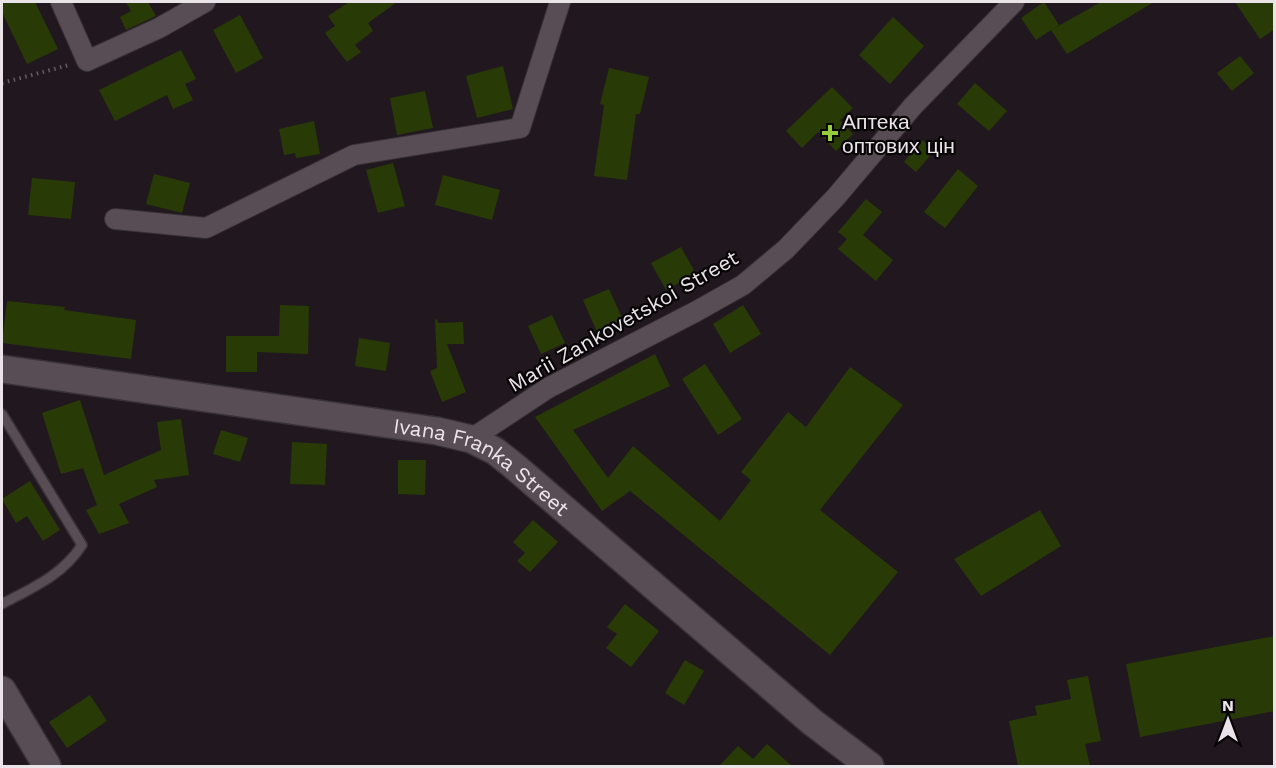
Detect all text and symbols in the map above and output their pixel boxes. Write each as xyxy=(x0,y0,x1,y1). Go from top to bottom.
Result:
place label: Аптека оптових цін xyxy=(842,109,955,158)
marker: Аптека оптових цін xyxy=(823,126,837,140)
street label: Marii Zankovetskoi Street xyxy=(504,245,743,397)
street label: Ivana Franka Street xyxy=(392,412,575,521)
north arrow xyxy=(1198,690,1258,750)
text: N xyxy=(1222,696,1234,715)

